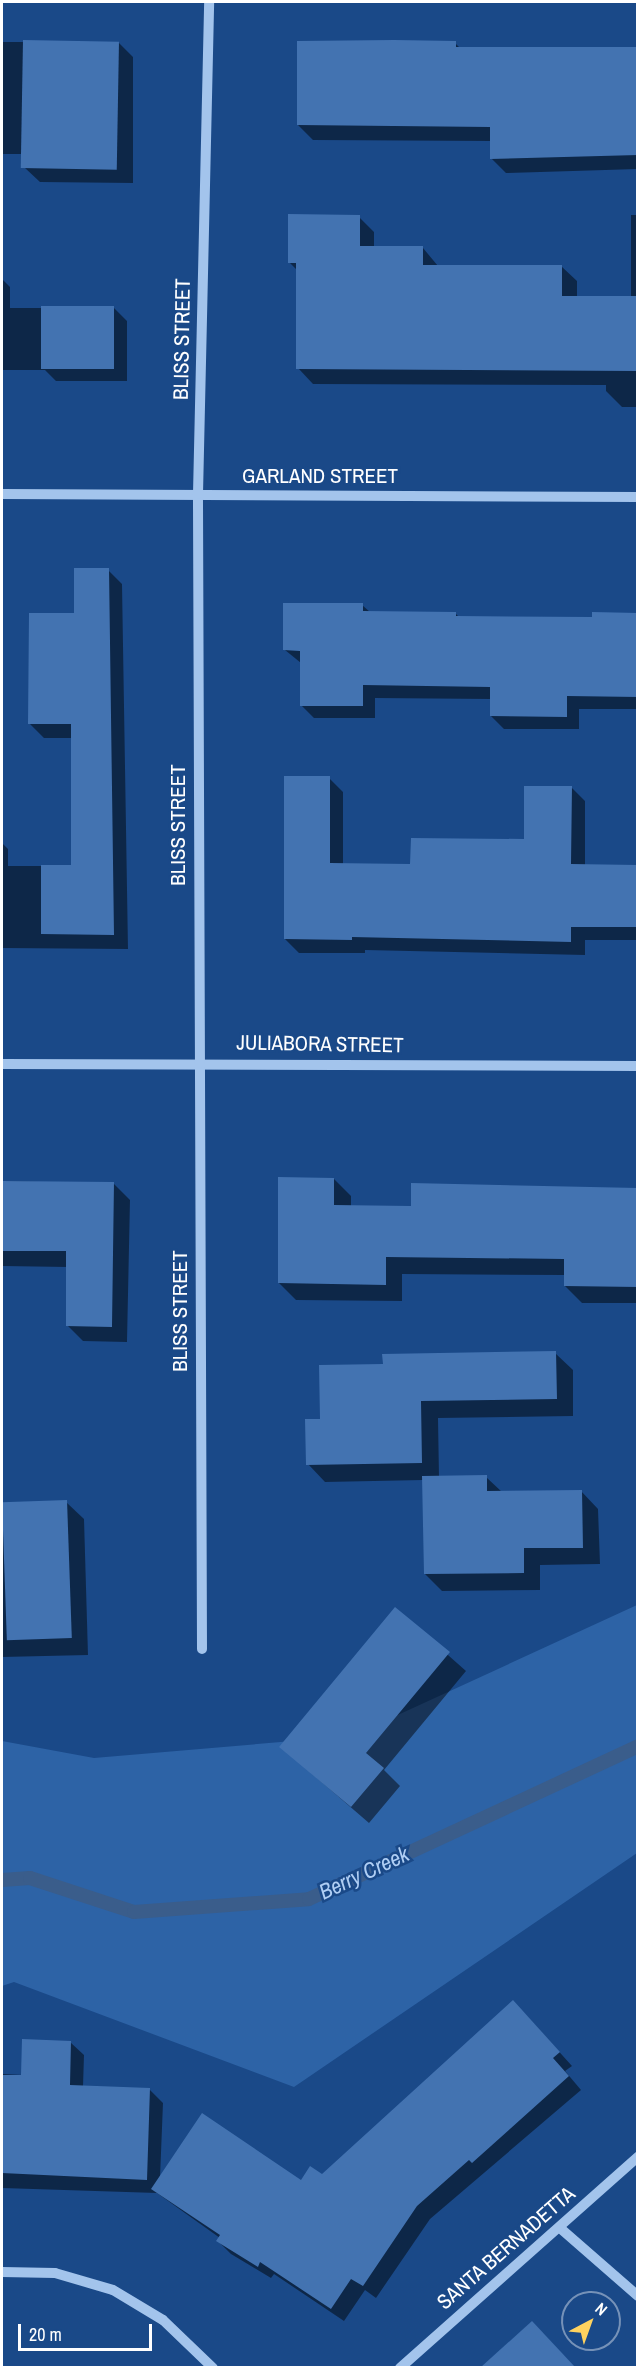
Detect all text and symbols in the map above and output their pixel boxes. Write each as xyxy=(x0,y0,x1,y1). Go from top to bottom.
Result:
street label: BLISS STREET xyxy=(168,278,196,400)
street label: GARLAND STREET xyxy=(242,463,398,489)
street label: BLISS STREET xyxy=(165,764,191,886)
street label: JULIABORA STREET xyxy=(236,1030,404,1058)
street label: BLISS STREET xyxy=(167,1250,193,1372)
water label: Berry Creek xyxy=(315,1841,413,1905)
street label: SANTA BERNADETTA xyxy=(432,2181,580,2315)
north arrow xyxy=(561,2291,621,2351)
text: N xyxy=(591,2298,612,2320)
scale bar xyxy=(21,2312,154,2350)
text: 20 m xyxy=(29,2322,62,2347)

